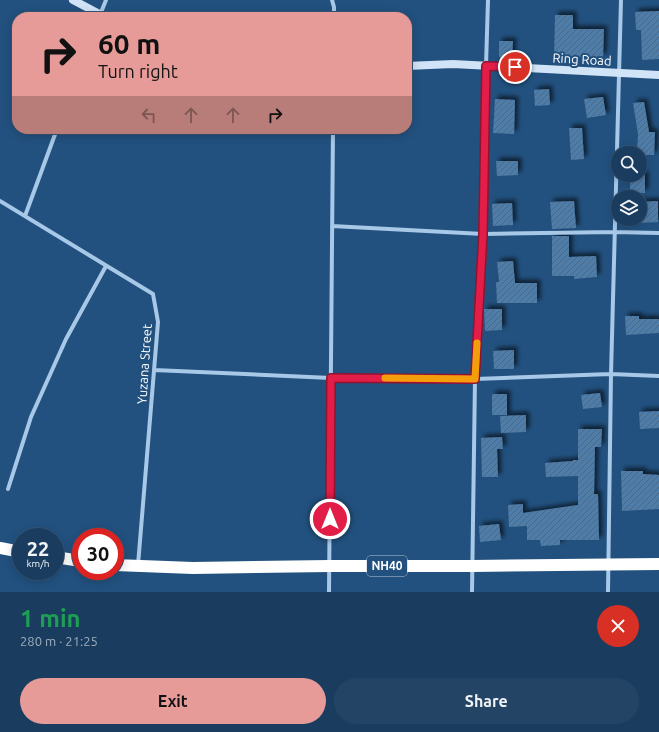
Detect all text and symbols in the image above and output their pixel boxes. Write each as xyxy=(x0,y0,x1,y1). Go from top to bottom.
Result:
icon: right xyxy=(32,28,84,80)
text: 60 m xyxy=(98,28,160,59)
pin xyxy=(498,50,532,84)
street label: Ring Road xyxy=(552,50,612,68)
icon: arrive xyxy=(504,56,526,78)
text: Turn right xyxy=(98,61,178,81)
icon: left xyxy=(138,104,160,126)
icon: ahead xyxy=(180,104,202,126)
icon: ahead xyxy=(222,104,244,126)
icon: right xyxy=(264,104,286,126)
map controls xyxy=(611,146,647,226)
button: search xyxy=(611,146,647,182)
button: layers xyxy=(611,190,647,226)
street label: Yuzana Street xyxy=(134,323,154,405)
position arrow xyxy=(309,498,351,540)
speed limit sign: 30 xyxy=(72,528,124,580)
text: 22 xyxy=(27,537,49,560)
road number: NH40 xyxy=(367,556,407,576)
text: km/h xyxy=(26,558,50,569)
text: 1 min xyxy=(20,605,81,632)
button: close xyxy=(597,605,639,647)
text: 280 m · 21:25 xyxy=(20,634,98,648)
button: Exit xyxy=(20,678,326,724)
button: Share xyxy=(334,678,639,724)

